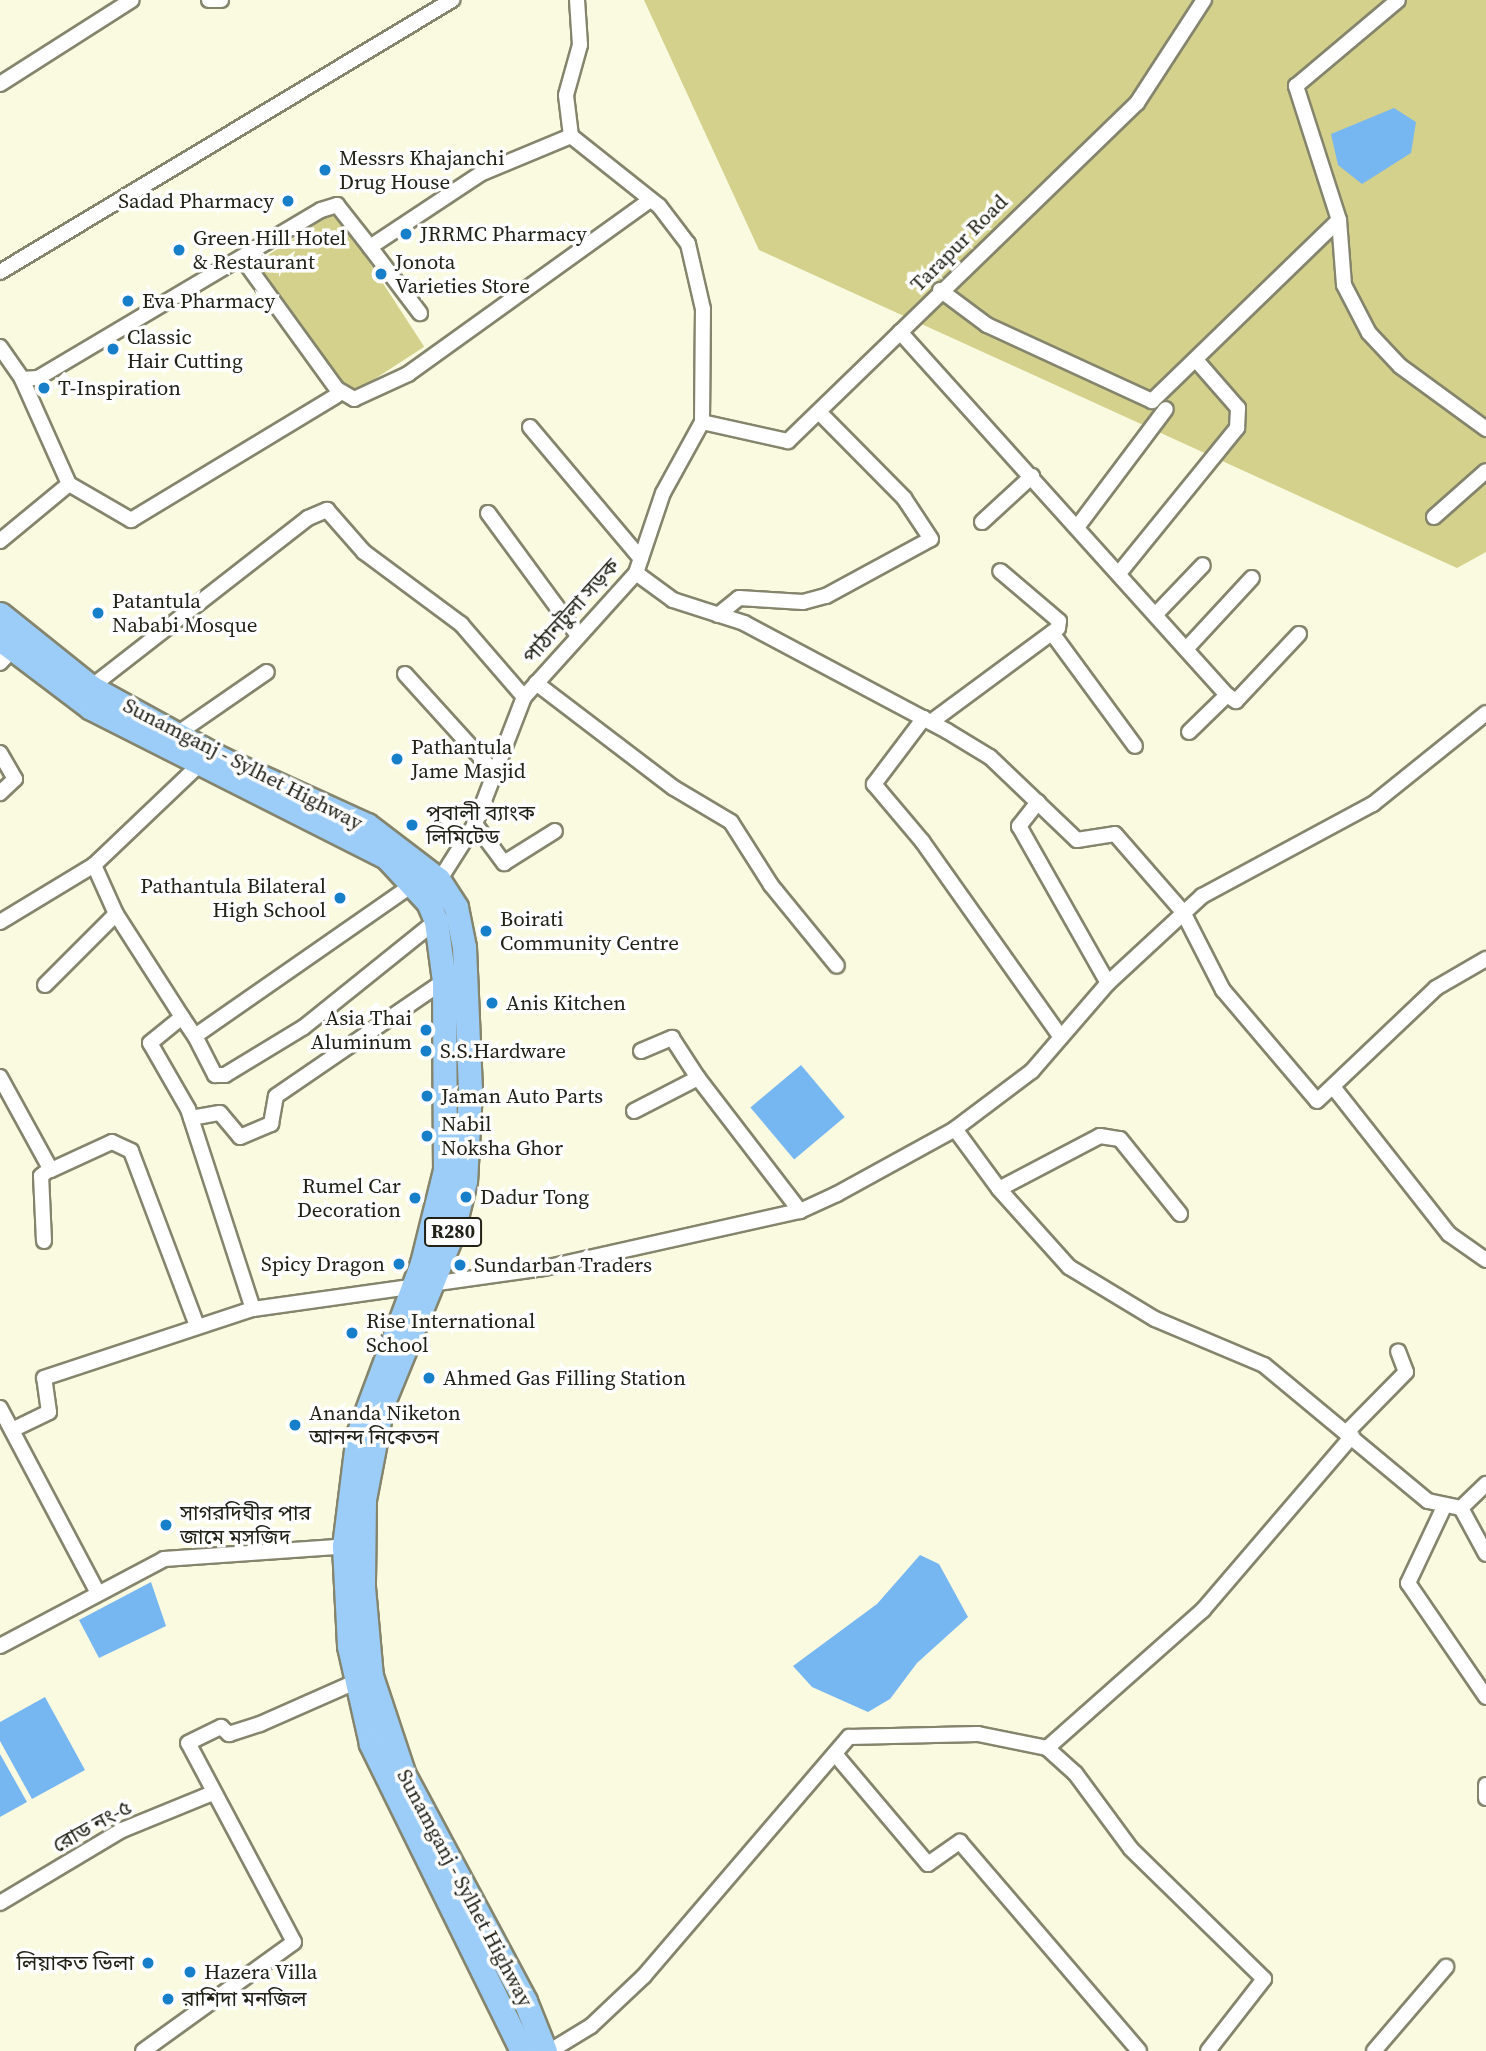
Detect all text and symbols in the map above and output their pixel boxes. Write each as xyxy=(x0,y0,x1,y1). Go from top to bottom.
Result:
place label: Messrs Khajanchi Drug House xyxy=(339,145,504,195)
marker: Messrs Khajanchi Drug House xyxy=(317,162,333,178)
place label: Sadad Pharmacy xyxy=(118,188,274,214)
street label: Tarapur Road xyxy=(905,189,1013,297)
marker: Sadad Pharmacy xyxy=(280,193,296,209)
place label: JRRMC Pharmacy xyxy=(420,221,587,247)
place label: Green Hill Hotel & Restaurant xyxy=(193,225,346,275)
marker: JRRMC Pharmacy xyxy=(398,226,414,242)
marker: Green Hill Hotel & Restaurant xyxy=(171,242,187,258)
place label: Jonota Varieties Store xyxy=(395,249,530,299)
marker: Jonota Varieties Store xyxy=(373,266,389,282)
place label: Eva Pharmacy xyxy=(142,288,275,314)
marker: Eva Pharmacy xyxy=(120,293,136,309)
place label: Classic Hair Cutting xyxy=(127,324,243,374)
marker: Classic Hair Cutting xyxy=(105,341,121,357)
place label: T-Inspiration xyxy=(58,375,181,401)
marker: T-Inspiration xyxy=(36,380,52,396)
street label: পাঠানটুলা সড়ক xyxy=(517,553,625,669)
place label: Patantula Nababi Mosque xyxy=(112,588,258,638)
marker: Patantula Nababi Mosque xyxy=(90,605,106,621)
street label: Sunamganj - Sylhet Highway xyxy=(119,693,367,835)
place label: Pathantula Jame Masjid xyxy=(411,734,526,784)
marker: Pathantula Jame Masjid xyxy=(389,751,405,767)
place label: পূবালী ব্যাংক লিমিটেড xyxy=(426,800,535,850)
marker: পূবালী ব্যাংক লিমিটেড xyxy=(404,817,420,833)
place label: Pathantula Bilateral High School xyxy=(140,873,326,923)
marker: Pathantula Bilateral High School xyxy=(332,890,348,906)
place label: Boirati Community Centre xyxy=(500,906,679,956)
marker: Boirati Community Centre xyxy=(478,923,494,939)
place label: Anis Kitchen xyxy=(506,990,626,1016)
marker: Anis Kitchen xyxy=(484,995,500,1011)
place label: Asia Thai Aluminum xyxy=(311,1005,412,1055)
marker: Asia Thai Aluminum xyxy=(418,1022,434,1038)
place label: S.S.Hardware xyxy=(440,1038,566,1064)
marker: S.S.Hardware xyxy=(418,1043,434,1059)
place label: Jaman Auto Parts xyxy=(441,1083,603,1109)
marker: Jaman Auto Parts xyxy=(419,1088,435,1104)
place label: Nabil Noksha Ghor xyxy=(441,1111,563,1161)
marker: Nabil Noksha Ghor xyxy=(419,1128,435,1144)
place label: Rumel Car Decoration xyxy=(297,1173,401,1223)
place label: Dadur Tong xyxy=(480,1184,590,1210)
marker: Dadur Tong xyxy=(458,1189,474,1205)
marker: Rumel Car Decoration xyxy=(407,1190,423,1206)
road number: R280 xyxy=(423,1216,483,1248)
place label: Spicy Dragon xyxy=(261,1251,385,1277)
place label: Sundarban Traders xyxy=(474,1252,653,1278)
marker: Spicy Dragon xyxy=(391,1256,407,1272)
marker: Sundarban Traders xyxy=(452,1257,468,1273)
place label: Rise International School xyxy=(366,1308,535,1358)
marker: Rise International School xyxy=(344,1325,360,1341)
place label: Ahmed Gas Filling Station xyxy=(443,1365,686,1391)
marker: Ahmed Gas Filling Station xyxy=(421,1370,437,1386)
place label: Ananda Niketon আনন্দ নিকেতন xyxy=(309,1400,461,1450)
marker: Ananda Niketon আনন্দ নিকেতন xyxy=(287,1417,303,1433)
place label: সাগরদিঘীর পার জামে মসজিদ xyxy=(180,1500,311,1550)
marker: সাগরদিঘীর পার জামে মসজিদ xyxy=(158,1517,174,1533)
street label: Sunamganj - Sylhet Highway xyxy=(392,1765,538,2011)
street label: রোড নং-৫ xyxy=(48,1794,136,1858)
place label: লিয়াকত ভিলা xyxy=(16,1950,134,1976)
marker: লিয়াকত ভিলা xyxy=(140,1955,156,1971)
place label: Hazera Villa xyxy=(204,1959,318,1985)
marker: Hazera Villa xyxy=(182,1964,198,1980)
place label: রাশিদা মনজিল xyxy=(182,1986,307,2012)
marker: রাশিদা মনজিল xyxy=(160,1991,176,2007)

